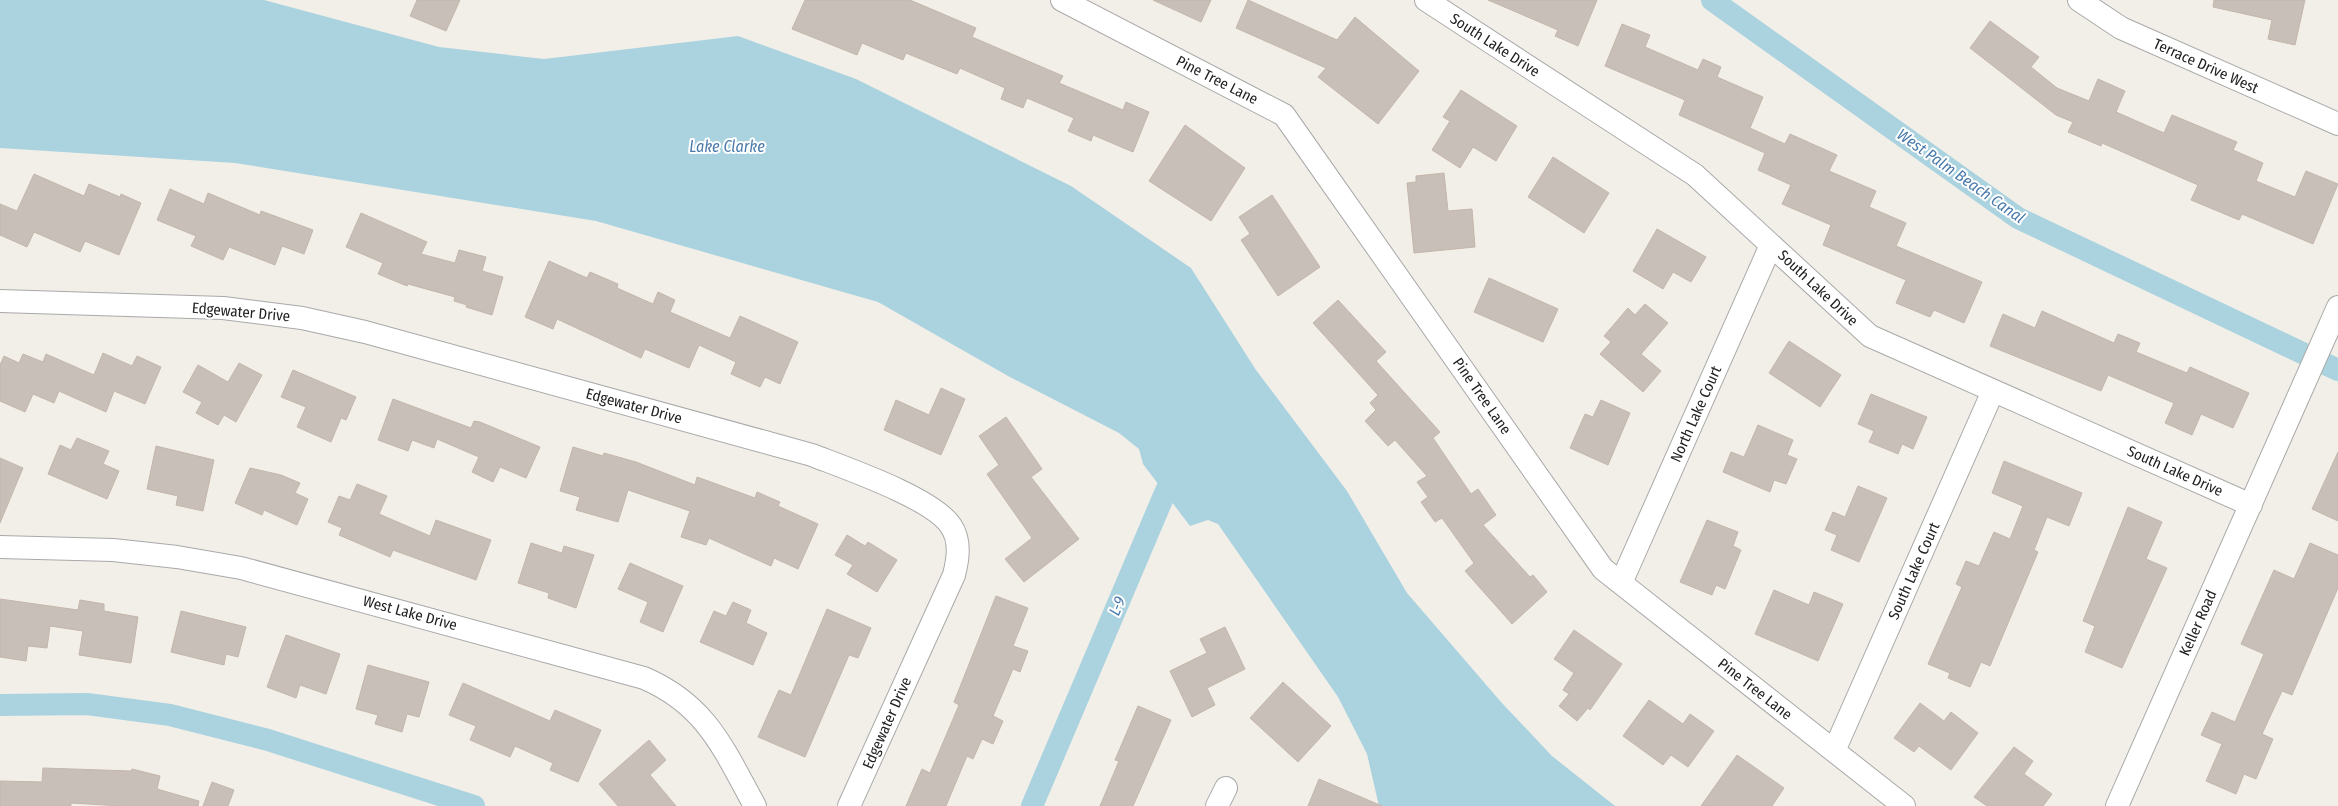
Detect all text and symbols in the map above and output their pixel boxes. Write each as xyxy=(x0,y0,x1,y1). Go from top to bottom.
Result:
street label: South Lake Drive xyxy=(1447,9,1543,81)
street label: Terrace Drive West xyxy=(2151,35,2261,97)
street label: Pine Tree Lane xyxy=(1173,52,1261,108)
water label: West Palm Beach Canal xyxy=(1893,125,2029,227)
water label: Lake Clarke xyxy=(689,137,765,156)
street label: South Lake Drive xyxy=(1774,246,1862,330)
street label: Edgewater Drive xyxy=(191,299,291,325)
street label: Pine Tree Lane xyxy=(1449,354,1515,438)
street label: North Lake Court xyxy=(1667,363,1725,465)
street label: Edgewater Drive xyxy=(584,385,684,427)
street label: South Lake Drive xyxy=(2124,442,2226,500)
street label: South Lake Court xyxy=(1885,520,1943,622)
street label: Keller Road xyxy=(2175,587,2221,659)
street label: West Lake Drive xyxy=(361,592,459,634)
water label: L-9 xyxy=(1105,593,1130,618)
street label: Pine Tree Lane xyxy=(1714,654,1796,724)
street label: Edgewater Drive xyxy=(859,674,915,772)

